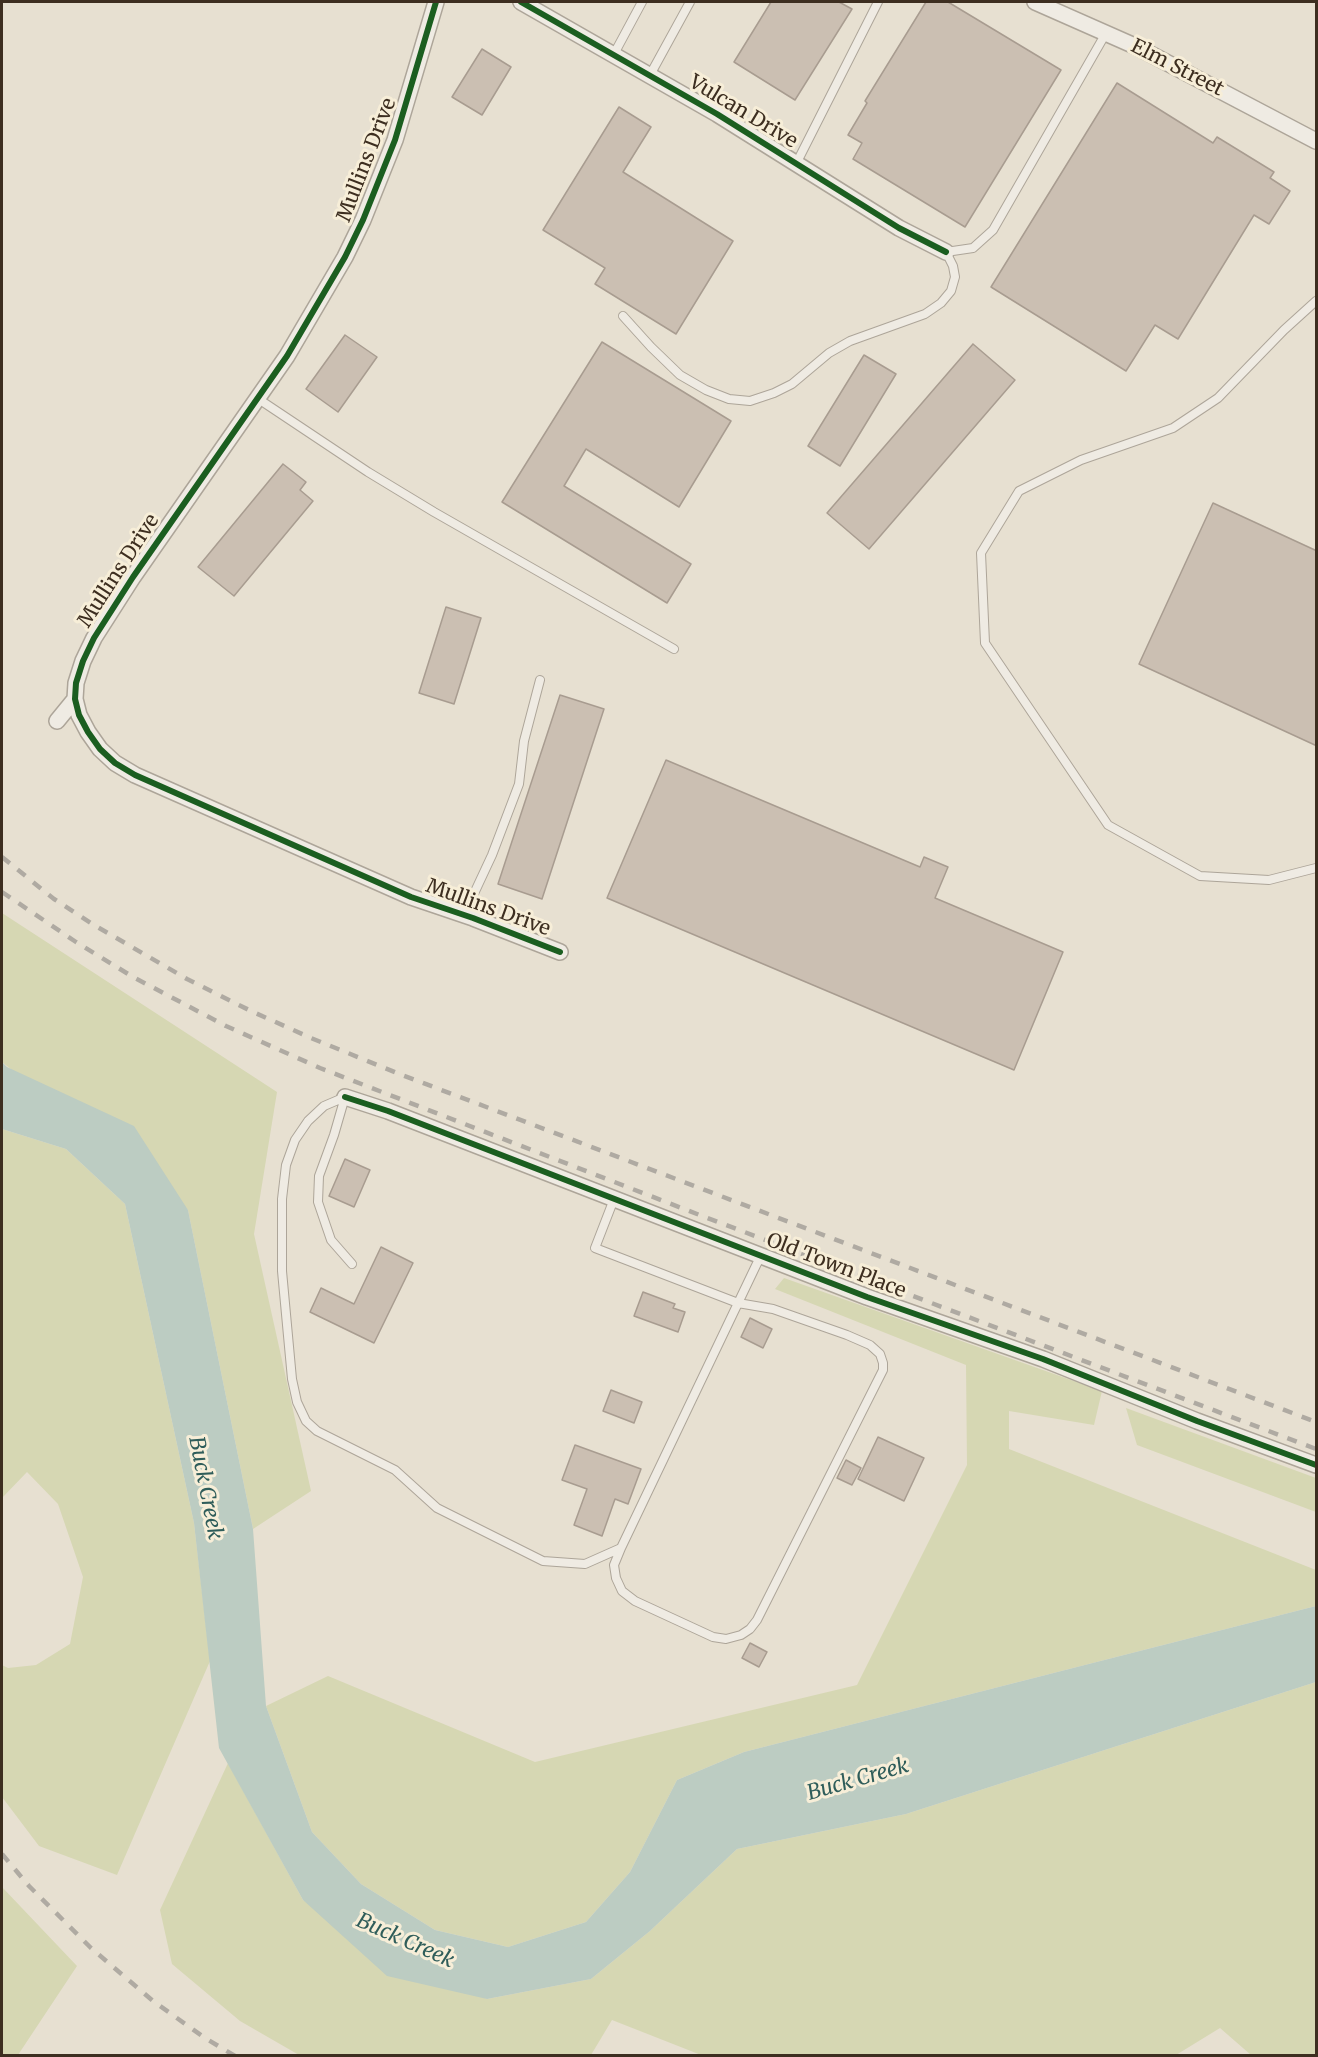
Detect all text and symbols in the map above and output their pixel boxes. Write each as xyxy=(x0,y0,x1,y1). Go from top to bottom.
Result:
street label: Elm Street xyxy=(1127,34,1227,102)
street label: Vulcan Drive xyxy=(685,70,801,154)
street label: Mullins Drive xyxy=(332,95,402,225)
street label: Mullins Drive xyxy=(73,510,165,632)
street label: Mullins Drive xyxy=(423,874,553,942)
street label: Old Town Place xyxy=(763,1228,909,1304)
water label: Buck Creek xyxy=(183,1434,227,1542)
water label: Buck Creek xyxy=(804,1754,912,1806)
water label: Buck Creek xyxy=(352,1908,458,1974)

